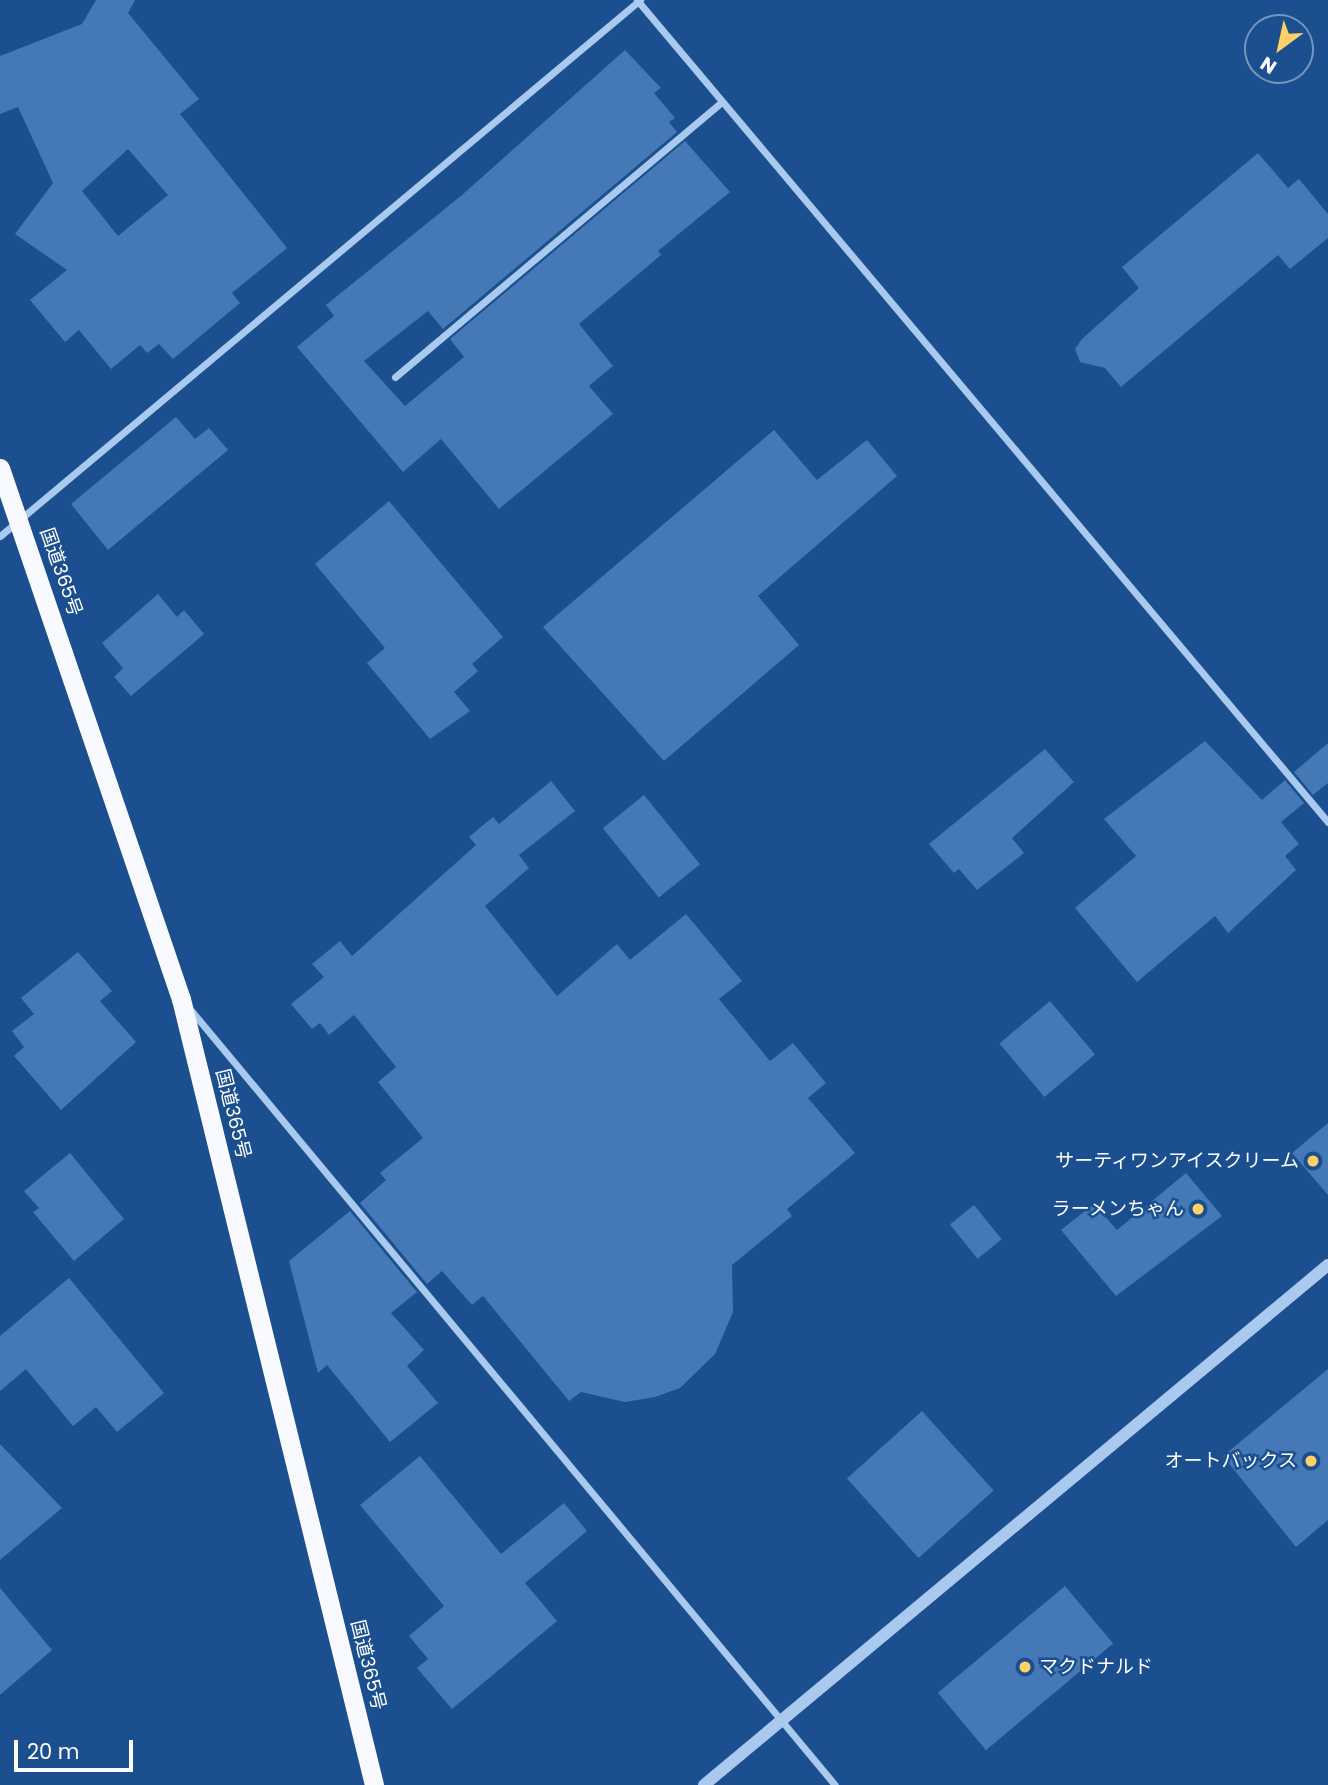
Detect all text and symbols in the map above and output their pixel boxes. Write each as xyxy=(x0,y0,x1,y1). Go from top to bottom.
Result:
north arrow xyxy=(1244,14,1314,84)
text: N xyxy=(1255,50,1282,81)
street label: 国道365号 xyxy=(35,525,87,619)
street label: 国道365号 xyxy=(211,1067,255,1161)
place label: サーティワンアイスクリーム xyxy=(1052,1150,1299,1172)
marker: サーティワンアイスクリーム xyxy=(1305,1153,1321,1169)
place label: ラーメンちゃん xyxy=(1051,1198,1184,1220)
marker: ラーメンちゃん xyxy=(1190,1201,1206,1217)
place label: オートバックス xyxy=(1164,1450,1297,1472)
marker: オートバックス xyxy=(1303,1453,1319,1469)
street label: 国道365号 xyxy=(346,1618,390,1712)
place label: マクドナルド xyxy=(1039,1656,1153,1678)
marker: マクドナルド xyxy=(1017,1659,1033,1675)
scale bar xyxy=(18,1726,136,1770)
text: 20 m xyxy=(27,1737,80,1766)

